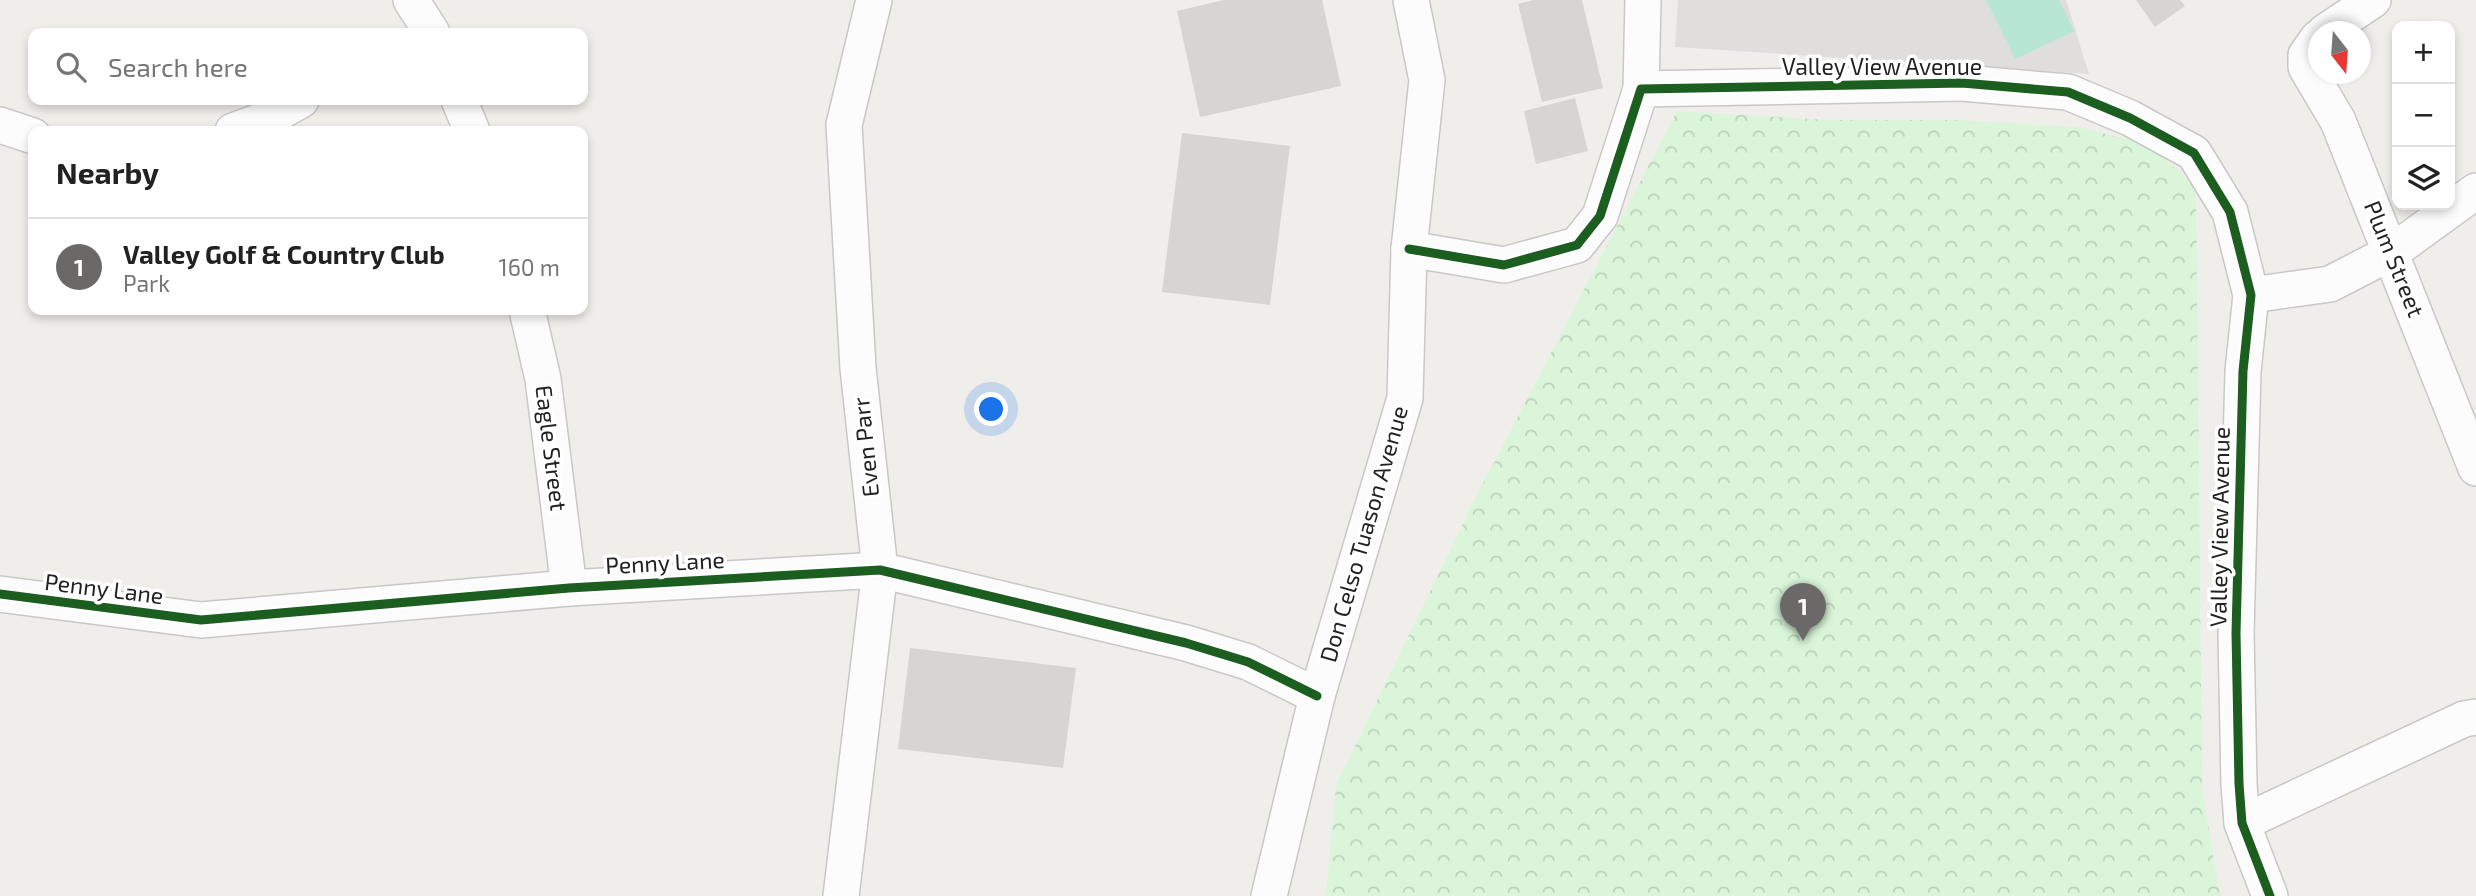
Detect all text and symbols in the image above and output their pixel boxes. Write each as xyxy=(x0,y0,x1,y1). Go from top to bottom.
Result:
north arrow xyxy=(2308,21,2371,84)
map controls xyxy=(2392,21,2455,210)
button: + xyxy=(2392,21,2455,84)
search box xyxy=(28,28,588,105)
icon: search xyxy=(52,48,90,86)
text: Search here xyxy=(108,51,248,82)
street label: Valley View Avenue xyxy=(1782,52,1982,80)
button: − xyxy=(2392,84,2455,147)
button: layers xyxy=(2392,147,2455,210)
text: Nearby xyxy=(56,154,159,190)
street label: Plum Street xyxy=(2359,196,2431,321)
text: Valley Golf & Country Club xyxy=(123,238,445,269)
text: 1 xyxy=(74,253,84,281)
text: 160 m xyxy=(499,253,560,281)
text: Park xyxy=(123,269,170,297)
street label: Eagle Street xyxy=(530,383,574,513)
your location xyxy=(974,392,1008,426)
street label: Even Parr xyxy=(846,396,884,498)
street label: Don Celso Tuason Avenue xyxy=(1313,402,1413,665)
street label: Valley View Avenue xyxy=(2203,427,2235,627)
street label: Penny Lane xyxy=(605,545,725,579)
street label: Penny Lane xyxy=(43,567,165,609)
pin: 1 xyxy=(1780,583,1826,641)

